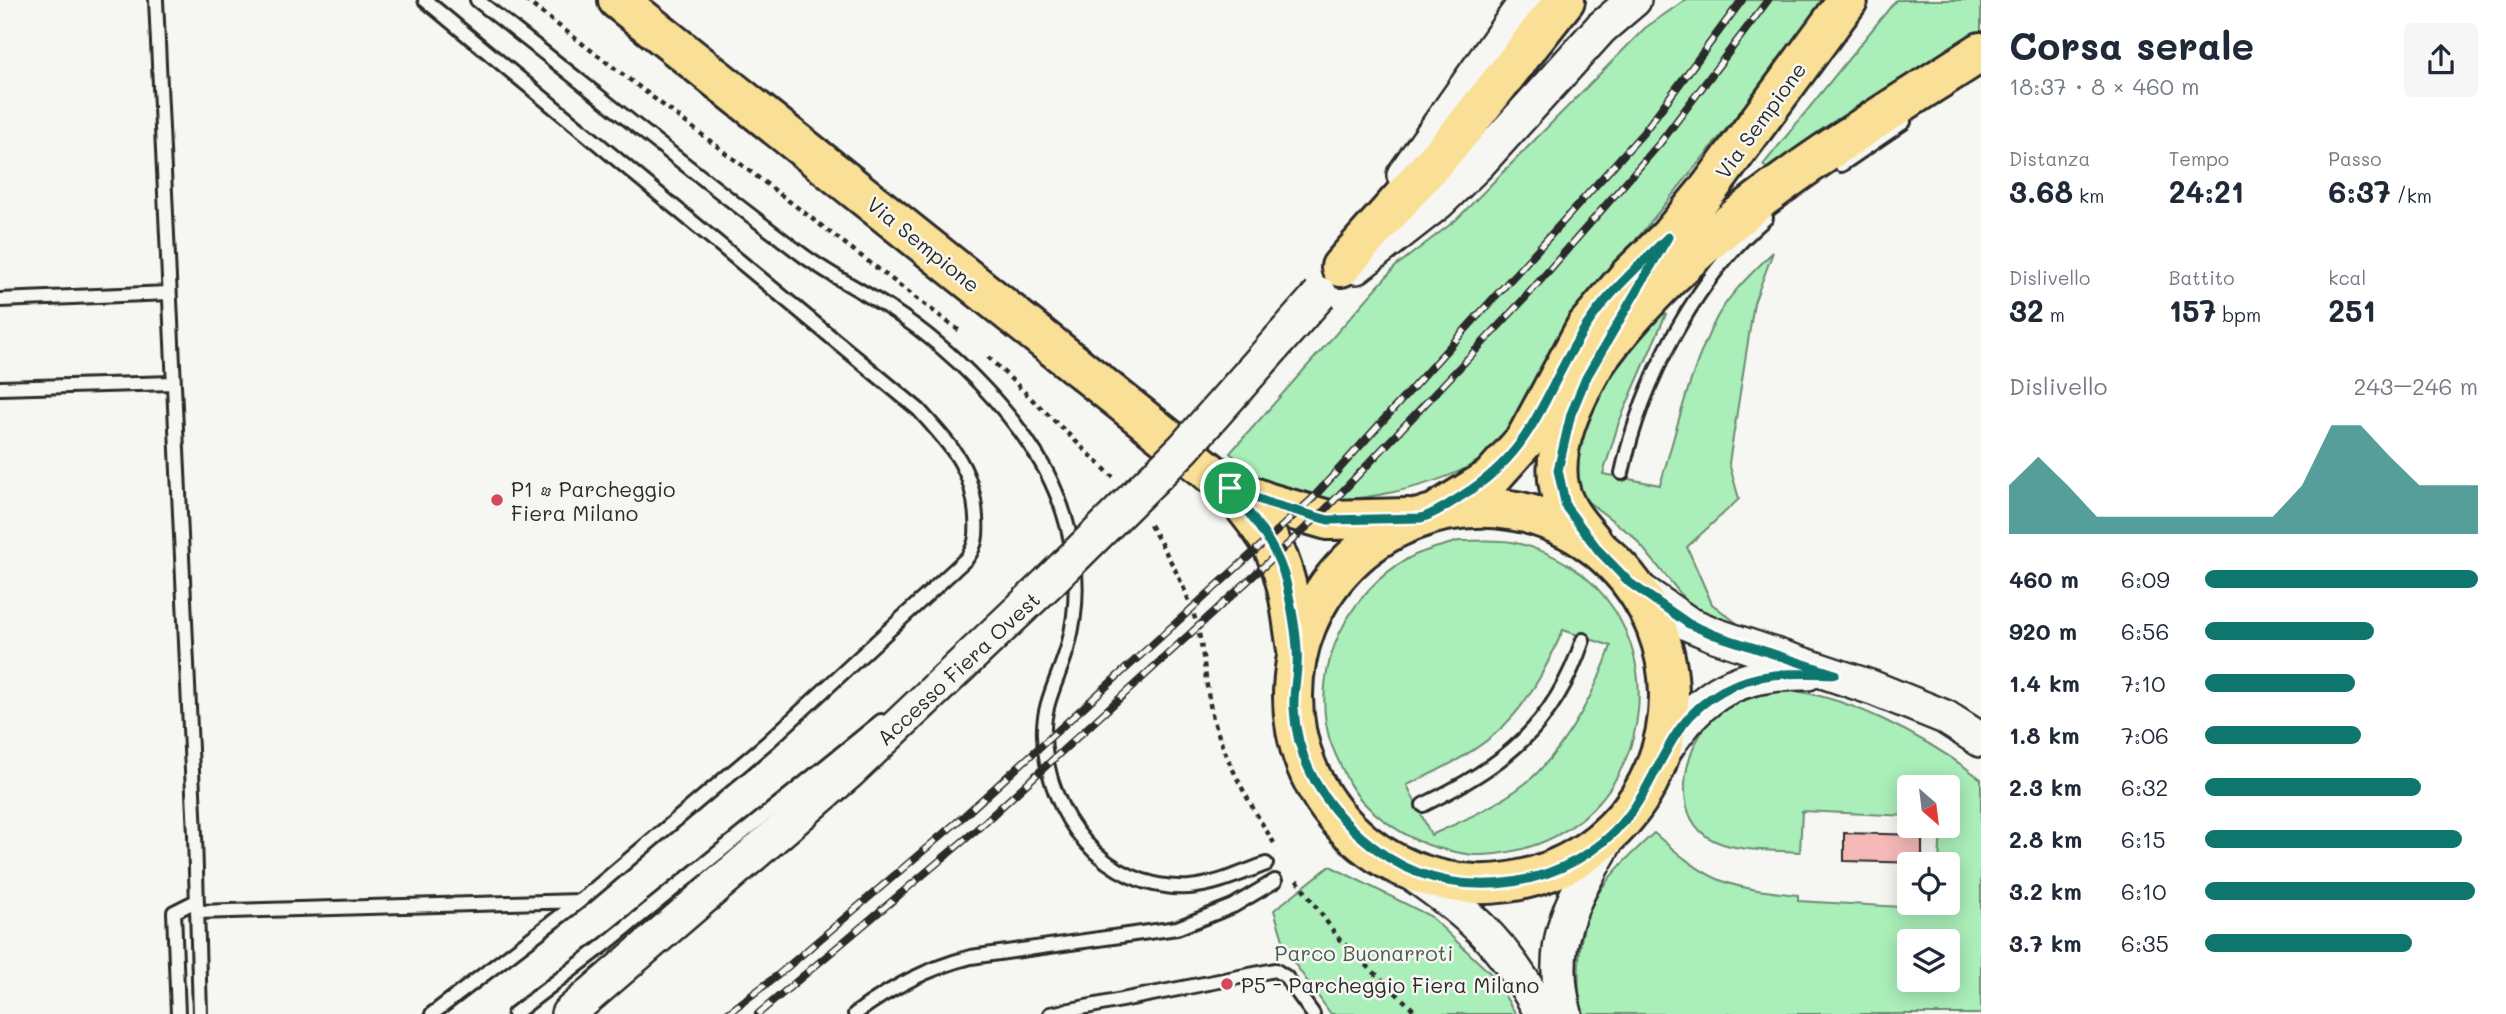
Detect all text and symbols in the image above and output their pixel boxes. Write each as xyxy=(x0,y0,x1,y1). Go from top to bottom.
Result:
text: Corsa serale xyxy=(2009,20,2254,70)
button: share xyxy=(2404,23,2478,97)
street label: Via Sempione xyxy=(1709,56,1811,184)
text: 18:37 · 8 × 460 m xyxy=(2009,71,2200,101)
text: Distanza xyxy=(2009,146,2090,171)
text: Tempo xyxy=(2169,146,2229,171)
text: Passo xyxy=(2328,146,2382,171)
text: 3.68 xyxy=(2009,171,2073,211)
text: 24:21 xyxy=(2169,171,2244,211)
text: 6:37 xyxy=(2328,171,2391,211)
text: km xyxy=(2073,183,2104,208)
text: /km xyxy=(2391,183,2432,208)
street label: Via Sempione xyxy=(862,190,986,298)
text: Dislivello xyxy=(2009,265,2090,290)
text: Battito xyxy=(2169,265,2234,290)
text: kcal xyxy=(2328,265,2366,290)
text: 32 xyxy=(2009,290,2044,330)
text: 157 xyxy=(2169,290,2216,330)
text: 251 xyxy=(2328,290,2376,330)
text: m xyxy=(2044,302,2065,327)
text: bpm xyxy=(2216,302,2261,327)
text: Dislivello xyxy=(2009,371,2107,401)
text: 243–246 m xyxy=(2353,371,2478,401)
pin xyxy=(1200,458,1260,518)
icon: arrive xyxy=(1211,469,1249,507)
place label: P1 • Parcheggio Fiera Milano xyxy=(511,475,676,526)
marker: P1 • Parcheggio Fiera Milano xyxy=(489,492,505,508)
text: 460 m xyxy=(2009,564,2079,594)
text: 6:09 xyxy=(2121,564,2170,594)
street label: Accesso Fiera Ovest xyxy=(871,585,1045,751)
text: 920 m xyxy=(2009,616,2077,646)
text: 6:56 xyxy=(2121,616,2169,646)
text: 1.4 km xyxy=(2009,668,2080,698)
text: 7:10 xyxy=(2121,668,2165,698)
text: 1.8 km xyxy=(2009,720,2079,750)
text: 7:06 xyxy=(2121,720,2169,750)
text: 2.3 km xyxy=(2009,772,2082,802)
text: 6:32 xyxy=(2121,772,2168,802)
north arrow xyxy=(1897,775,1960,838)
map controls xyxy=(1897,775,1960,992)
text: 2.8 km xyxy=(2009,824,2082,854)
text: 6:15 xyxy=(2121,824,2166,854)
button: locate xyxy=(1897,852,1960,915)
text: 3.2 km xyxy=(2009,876,2082,906)
text: 6:10 xyxy=(2121,876,2167,906)
text: 3.7 km xyxy=(2009,928,2082,958)
text: 6:35 xyxy=(2121,928,2169,958)
button: layers xyxy=(1897,929,1960,992)
park label: Parco Buonarroti xyxy=(1275,939,1453,966)
place label: P5 - Parcheggio Fiera Milano xyxy=(1241,971,1539,998)
marker: P5 - Parcheggio Fiera Milano xyxy=(1219,976,1235,992)

